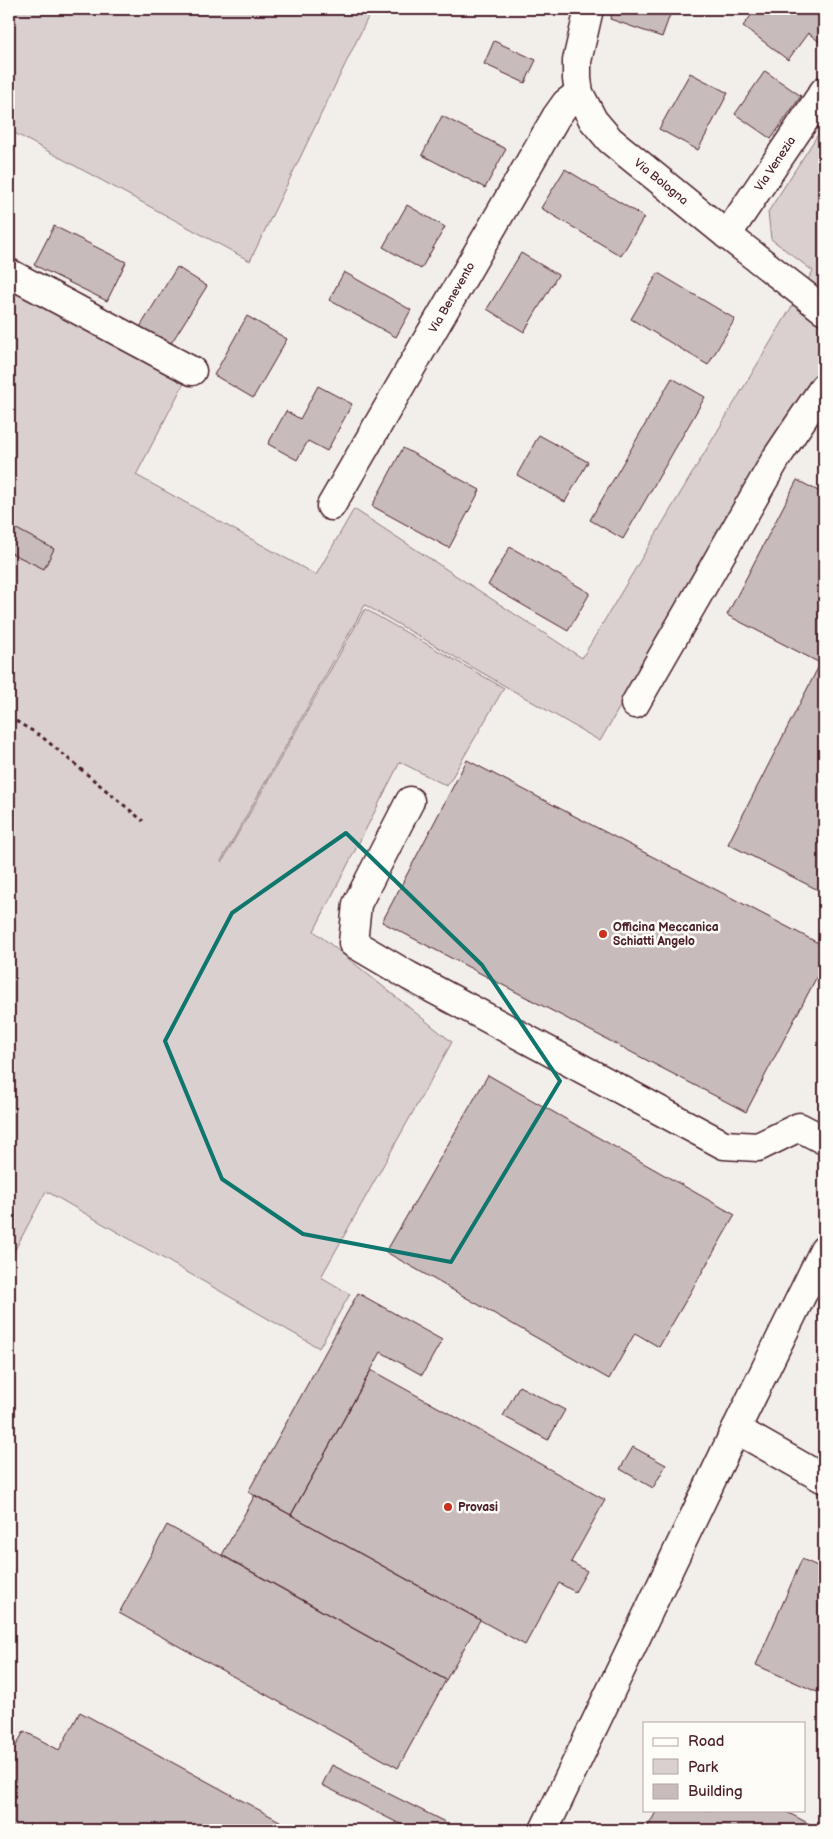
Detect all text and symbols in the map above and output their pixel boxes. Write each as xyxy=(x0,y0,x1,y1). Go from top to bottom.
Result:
street label: Via Venezia xyxy=(751,133,799,194)
street label: Via Bologna xyxy=(631,155,691,208)
street label: Via Benevento xyxy=(425,259,478,335)
place label: Officina Meccanica Schiatti Angelo xyxy=(613,920,719,949)
marker: Officina Meccanica Schiatti Angelo xyxy=(597,928,609,940)
place label: Provasi xyxy=(458,1500,498,1515)
marker: Provasi xyxy=(442,1501,454,1513)
legend xyxy=(643,1722,806,1812)
text: Road xyxy=(688,1732,724,1751)
text: Park xyxy=(688,1758,719,1777)
text: Building xyxy=(688,1782,743,1801)

